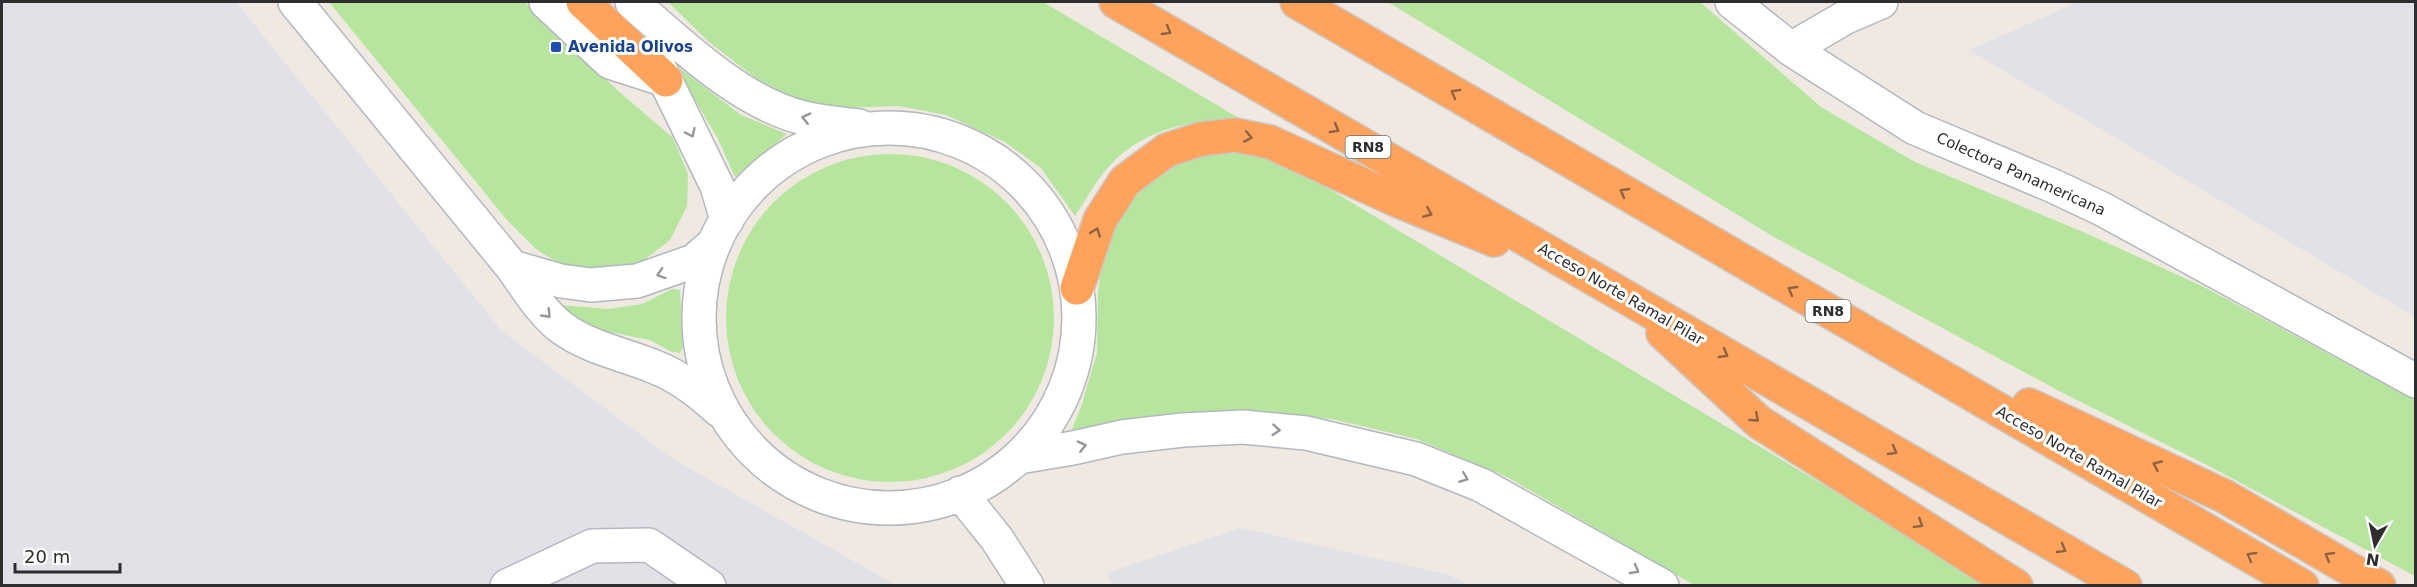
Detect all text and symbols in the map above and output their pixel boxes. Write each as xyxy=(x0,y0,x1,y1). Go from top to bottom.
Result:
one-way arrow xyxy=(1161,24,1171,35)
place label: Avenida Olivos xyxy=(568,38,693,56)
marker: Avenida Olivos xyxy=(549,40,563,54)
one-way arrow xyxy=(1451,89,1461,101)
one-way arrow xyxy=(801,112,811,125)
one-way arrow xyxy=(1329,121,1339,133)
one-way arrow xyxy=(684,126,696,137)
street label: Colectora Panamericana xyxy=(1934,129,2108,219)
one-way arrow xyxy=(1243,130,1253,143)
road number: RN8 xyxy=(1346,136,1390,158)
one-way arrow xyxy=(1620,187,1630,199)
one-way arrow xyxy=(1421,206,1432,218)
one-way arrow xyxy=(1088,228,1101,238)
street label: Acceso Norte Ramal Pilar xyxy=(1535,239,1708,349)
one-way arrow xyxy=(656,267,667,279)
one-way arrow xyxy=(1788,286,1798,297)
road number: RN8 xyxy=(1806,300,1850,322)
one-way arrow xyxy=(540,306,551,317)
one-way arrow xyxy=(1718,346,1728,358)
street label: Acceso Norte Ramal Pilar xyxy=(1993,402,2166,512)
one-way arrow xyxy=(1748,411,1759,422)
one-way arrow xyxy=(1271,423,1280,436)
one-way arrow xyxy=(1077,440,1087,453)
one-way arrow xyxy=(1887,444,1897,456)
one-way arrow xyxy=(2152,460,2163,472)
one-way arrow xyxy=(1458,471,1469,483)
north arrow xyxy=(2345,515,2405,575)
one-way arrow xyxy=(1912,516,1923,527)
scale bar xyxy=(15,536,120,574)
one-way arrow xyxy=(2056,542,2066,553)
text: 20 m xyxy=(24,546,70,567)
text: N xyxy=(2365,549,2381,570)
one-way arrow xyxy=(2247,552,2257,563)
one-way arrow xyxy=(2325,552,2335,564)
one-way arrow xyxy=(1629,563,1639,575)

